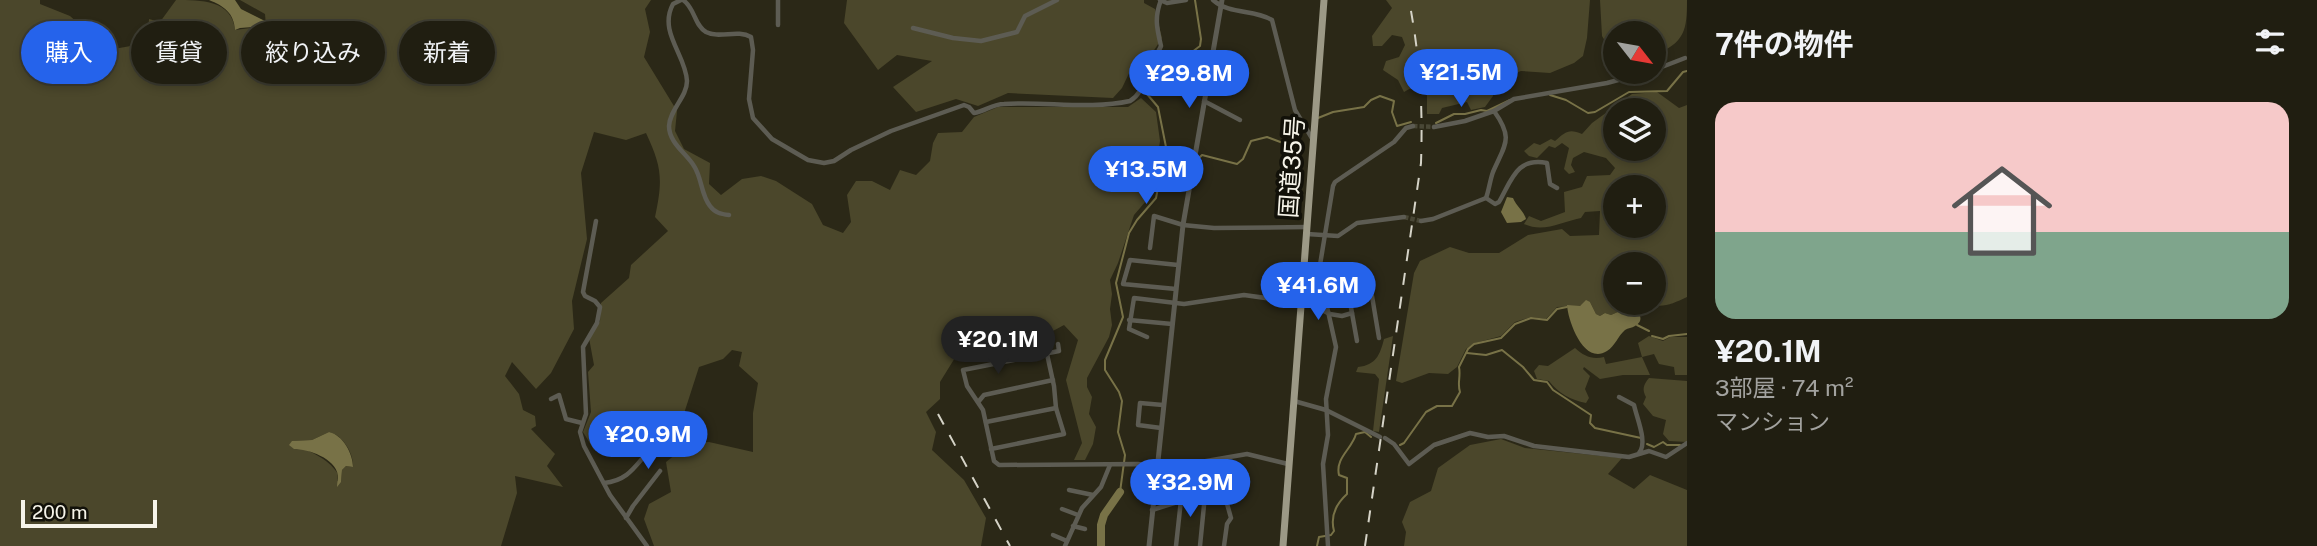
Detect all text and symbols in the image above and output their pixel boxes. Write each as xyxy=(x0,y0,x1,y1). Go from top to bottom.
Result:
chip: 購入 xyxy=(21,21,117,84)
chip: 賃貸 xyxy=(131,21,227,84)
chip: 絞り込み xyxy=(241,21,385,84)
chip: 新着 xyxy=(399,21,495,84)
north arrow xyxy=(1603,21,1666,84)
map controls xyxy=(1603,21,1666,315)
icon: filters xyxy=(2251,23,2289,61)
text: 7件の物件 xyxy=(1715,26,1854,62)
pin: ¥29.8M xyxy=(1132,50,1246,110)
pin: ¥21.5M xyxy=(1404,50,1518,109)
text: ¥21.5M xyxy=(1420,58,1502,85)
text: ¥29.8M xyxy=(1145,59,1233,86)
button: layers xyxy=(1603,98,1666,161)
street label: 国道35号 xyxy=(1273,115,1309,219)
pin: ¥13.5M xyxy=(1089,146,1203,206)
icon: home xyxy=(1939,148,2065,274)
text: ¥13.5M xyxy=(1104,155,1188,182)
button: + xyxy=(1603,175,1666,238)
button: − xyxy=(1603,252,1666,315)
pin: ¥41.6M xyxy=(1261,262,1375,322)
text: ¥41.6M xyxy=(1277,271,1359,298)
pin: ¥20.1M xyxy=(941,316,1055,376)
text: ¥20.1M xyxy=(957,325,1039,352)
text: ¥20.1M xyxy=(1715,333,1822,369)
text: 3部屋 · 74 m² xyxy=(1715,374,1853,401)
text: マンション xyxy=(1715,408,1830,435)
pin: ¥20.9M xyxy=(591,412,705,471)
text: ¥20.9M xyxy=(604,420,692,447)
pin: ¥32.9M xyxy=(1133,460,1247,519)
text: ¥32.9M xyxy=(1146,468,1234,495)
scale bar xyxy=(21,497,158,529)
text: 200 m xyxy=(32,501,88,523)

